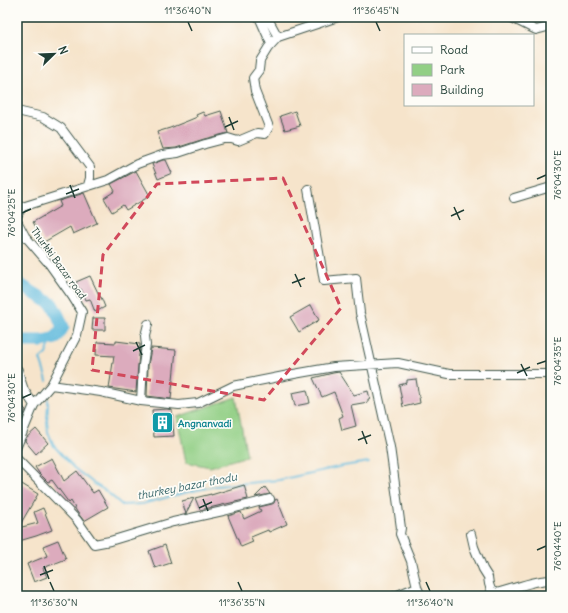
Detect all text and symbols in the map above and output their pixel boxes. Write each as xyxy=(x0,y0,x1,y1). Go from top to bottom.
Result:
text: 11°36'40"N xyxy=(164,4,212,17)
text: 11°36'45"N xyxy=(353,4,399,17)
north arrow xyxy=(34,34,74,74)
legend xyxy=(404,34,534,106)
text: Road xyxy=(440,42,468,57)
text: N xyxy=(55,44,71,56)
text: Park xyxy=(440,62,465,77)
text: Building xyxy=(440,82,484,97)
text: 76°04'30"E xyxy=(551,150,564,200)
text: 76°04'25"E xyxy=(5,189,18,237)
street label: Thurkki Bazar road xyxy=(28,225,89,302)
text: 76°04'35"E xyxy=(551,336,564,385)
text: 76°04'30"E xyxy=(5,373,18,423)
building icon: Angnanvadi xyxy=(150,410,176,436)
place label: Angnanvadi xyxy=(178,417,232,430)
water label: thurkey bazar thodu xyxy=(136,469,239,503)
text: 76°04'40"E xyxy=(551,521,564,571)
text: 11°36'30"N xyxy=(30,596,78,609)
text: 11°36'35"N xyxy=(219,596,265,609)
text: 11°36'40"N xyxy=(406,596,454,609)

